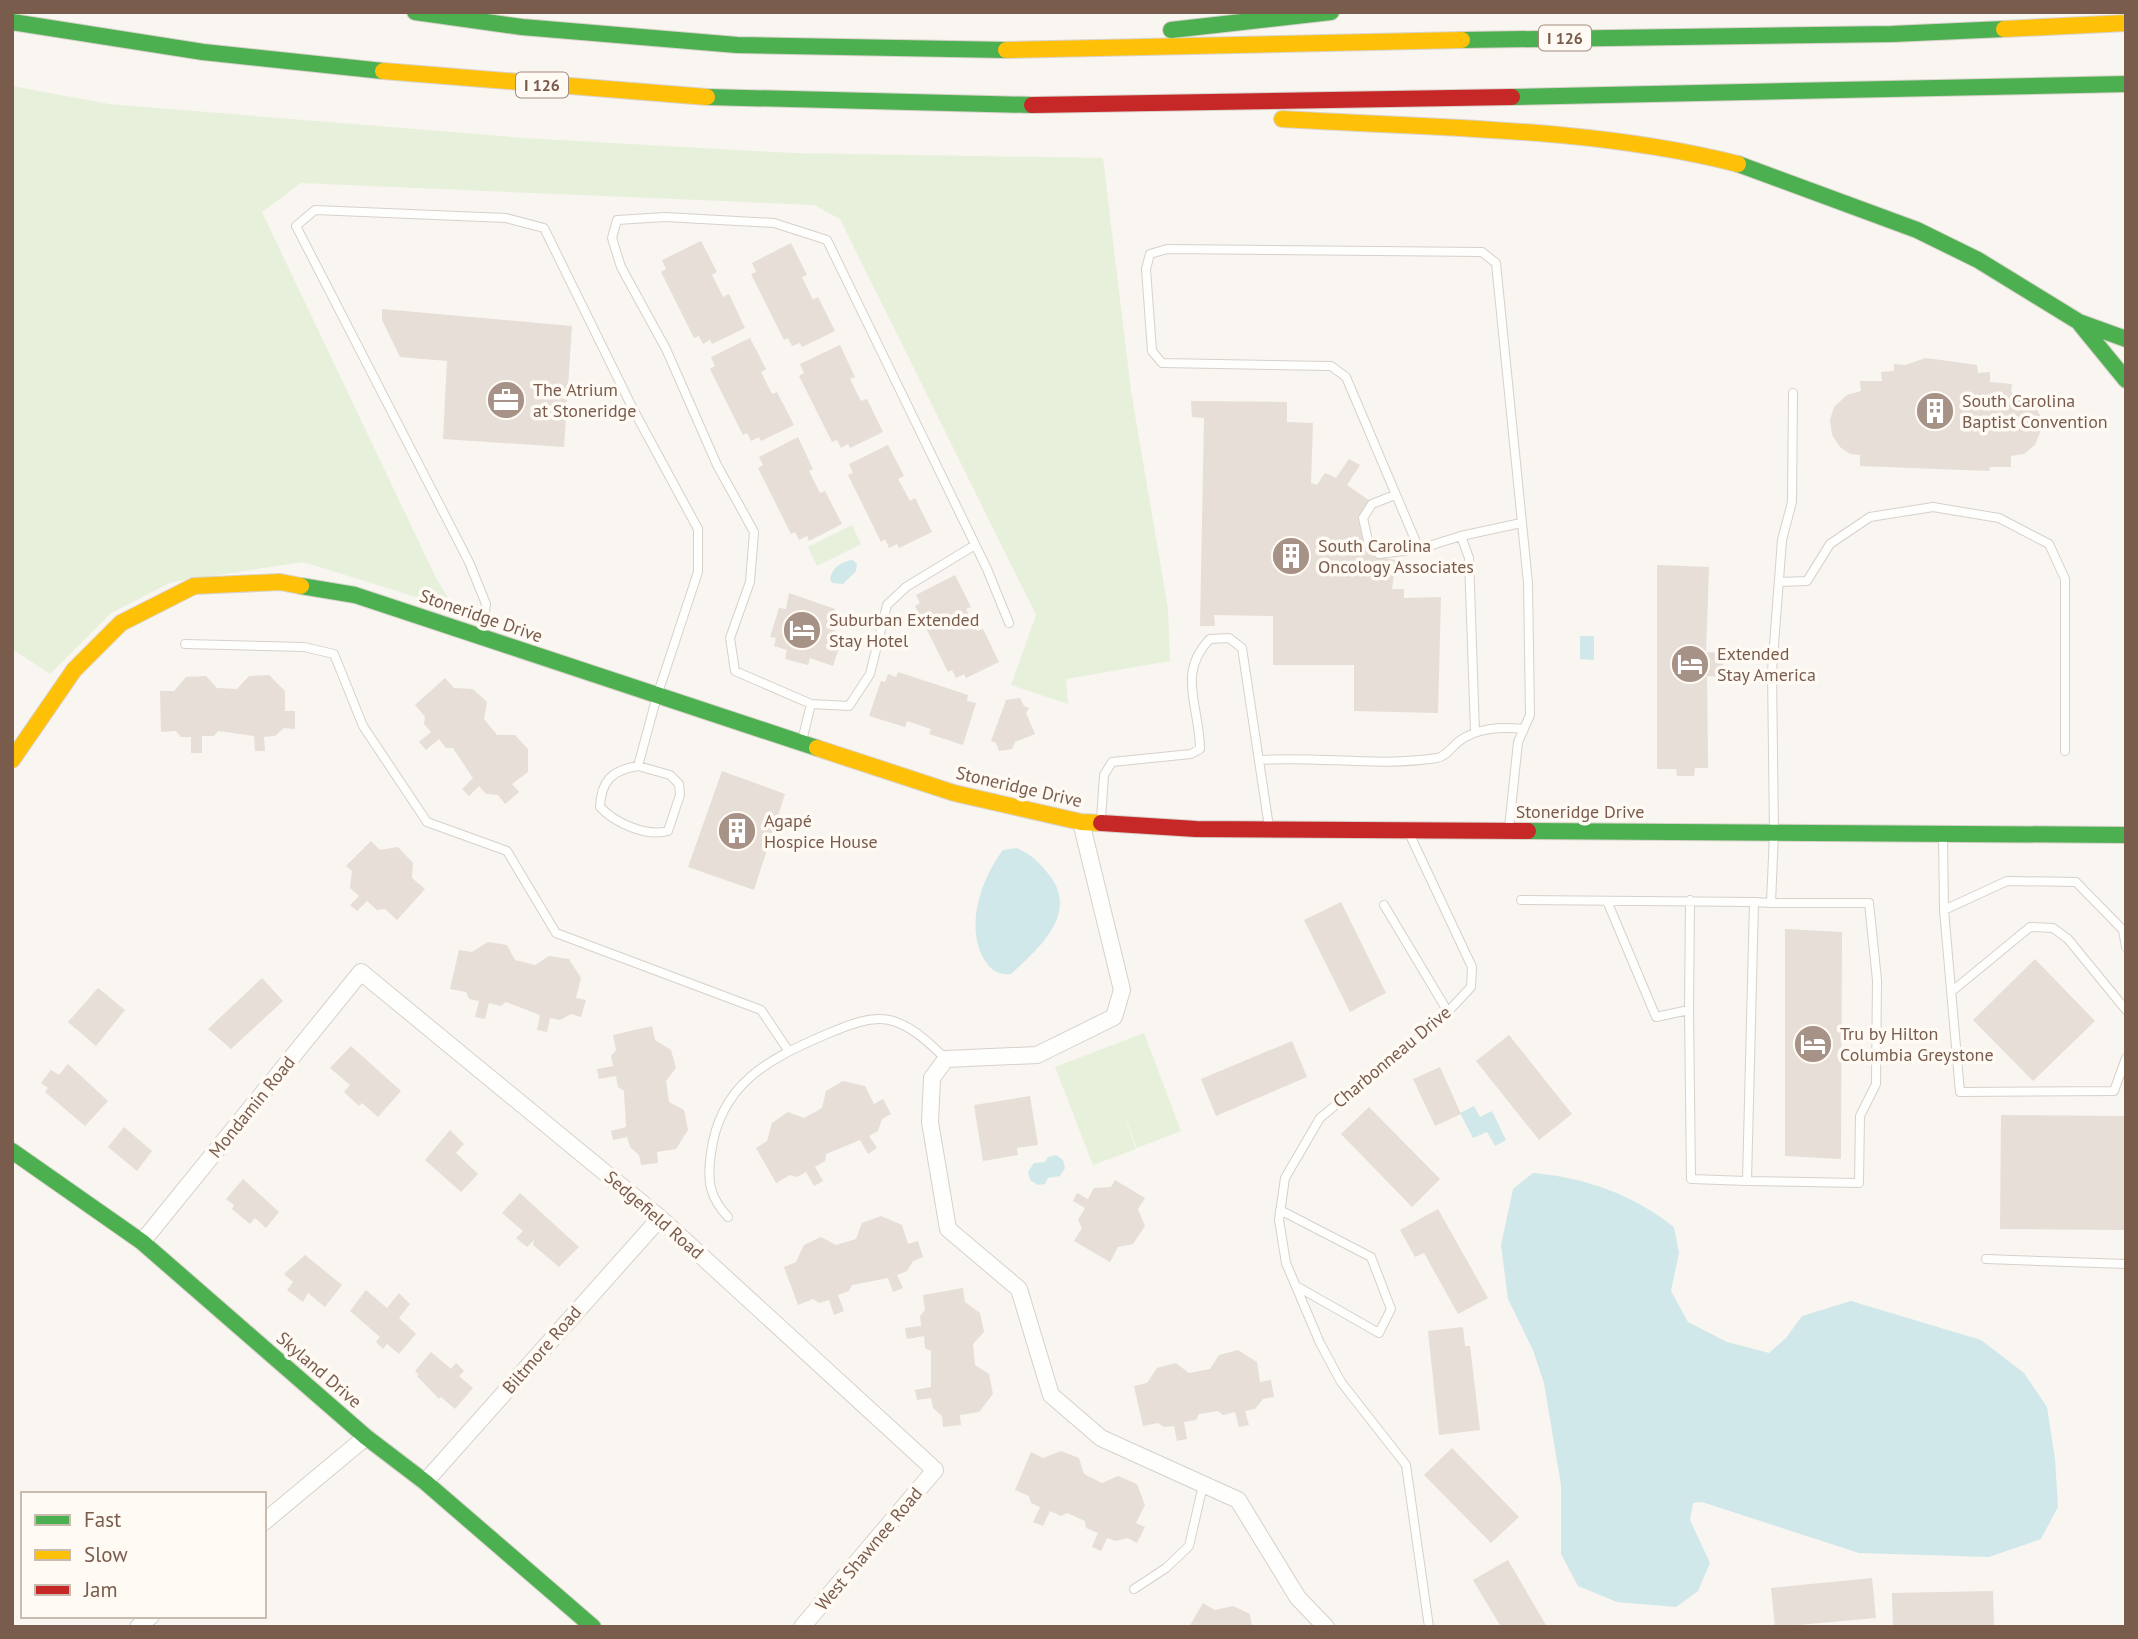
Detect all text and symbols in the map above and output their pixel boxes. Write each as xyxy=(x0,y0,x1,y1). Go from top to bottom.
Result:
road number: I 126 xyxy=(1539,26,1591,50)
road number: I 126 xyxy=(516,72,568,97)
place label: The Atrium at Stoneridge xyxy=(533,378,636,422)
office icon: The Atrium at Stoneridge xyxy=(485,379,527,421)
place label: South Carolina Baptist Convention xyxy=(1962,389,2108,433)
building icon: South Carolina Baptist Convention xyxy=(1914,390,1956,432)
place label: South Carolina Oncology Associates xyxy=(1318,534,1474,578)
building icon: South Carolina Oncology Associates xyxy=(1270,535,1312,577)
street label: Stoneridge Drive xyxy=(417,584,546,647)
place label: Suburban Extended Stay Hotel xyxy=(829,608,979,652)
hotel icon: Suburban Extended Stay Hotel xyxy=(781,609,823,651)
place label: Extended Stay America xyxy=(1717,642,1816,686)
hotel icon: Extended Stay America xyxy=(1669,643,1711,685)
street label: Stoneridge Drive xyxy=(954,761,1084,812)
street label: Stoneridge Drive xyxy=(1516,800,1644,823)
place label: Agapé Hospice House xyxy=(764,809,878,853)
building icon: Agapé Hospice House xyxy=(716,810,758,852)
street label: Charbonneau Drive xyxy=(1328,1001,1455,1113)
place label: Tru by Hilton Columbia Greystone xyxy=(1840,1022,1994,1066)
hotel icon: Tru by Hilton Columbia Greystone xyxy=(1792,1023,1834,1065)
street label: Mondamin Road xyxy=(203,1051,300,1162)
street label: Sedgefield Road xyxy=(600,1165,709,1264)
street label: Biltmore Road xyxy=(497,1301,586,1398)
street label: Skyland Drive xyxy=(272,1326,367,1413)
street label: West Shawnee Road xyxy=(810,1482,927,1615)
legend xyxy=(21,1492,266,1618)
text: Fast xyxy=(84,1506,121,1533)
text: Slow xyxy=(84,1541,128,1568)
text: Jam xyxy=(83,1576,118,1603)

